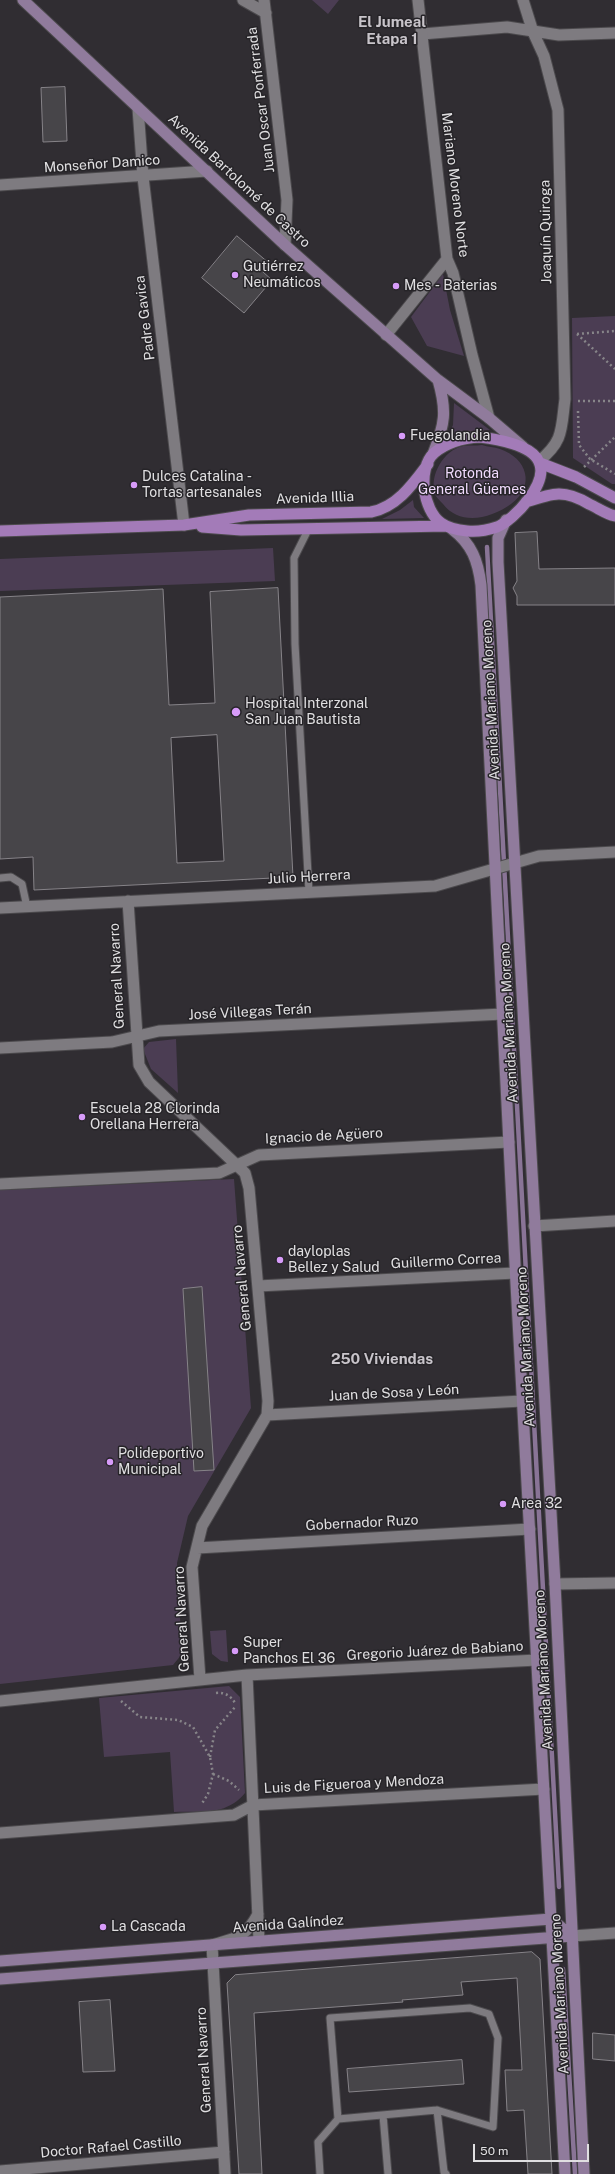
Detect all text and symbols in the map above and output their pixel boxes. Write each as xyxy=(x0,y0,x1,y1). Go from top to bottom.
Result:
district label: El Jumeal Etapa 1 xyxy=(358,13,426,48)
street label: Juan Oscar Ponferrada xyxy=(244,26,278,174)
street label: Avenida Bartolomé de Castro xyxy=(164,111,314,251)
street label: Mariano Moreno Norte xyxy=(438,112,472,258)
street label: Monseñor Damico xyxy=(43,152,161,176)
street label: Joaquín Quiroga xyxy=(537,180,555,284)
place label: Gutiérrez Neumáticos xyxy=(243,259,321,292)
marker: Gutiérrez Neumáticos xyxy=(230,270,240,280)
street label: Padre Gavica xyxy=(131,275,159,361)
place label: Mes - Baterias xyxy=(404,278,497,294)
marker: Mes - Baterias xyxy=(391,281,401,291)
place label: Fuegolandia xyxy=(410,428,490,444)
marker: Fuegolandia xyxy=(397,431,407,441)
park label: Rotonda General Güemes xyxy=(418,466,526,498)
place label: Dulces Catalina - Tortas artesanales xyxy=(142,469,262,502)
marker: Dulces Catalina - Tortas artesanales xyxy=(129,480,139,490)
street label: Avenida Illia xyxy=(276,488,354,508)
street label: Avenida Mariano Moreno xyxy=(478,619,504,781)
place label: Hospital Interzonal San Juan Bautista xyxy=(245,696,368,728)
marker: Hospital Interzonal San Juan Bautista xyxy=(230,706,242,718)
street label: Julio Herrera xyxy=(267,866,351,888)
street label: General Navarro xyxy=(106,923,128,1029)
street label: Avenida Mariano Moreno xyxy=(496,942,522,1104)
street label: José Villegas Terán xyxy=(188,1000,312,1024)
place label: Escuela 28 Clorinda Orellana Herrera xyxy=(90,1101,220,1134)
marker: Escuela 28 Clorinda Orellana Herrera xyxy=(77,1112,87,1122)
street label: Ignacio de Agüero xyxy=(265,1125,383,1147)
street label: General Navarro xyxy=(229,1224,255,1332)
place label: dayloplas Bellez y Salud xyxy=(288,1244,380,1276)
street label: Guillermo Correa xyxy=(390,1250,502,1272)
marker: dayloplas Bellez y Salud xyxy=(275,1255,285,1265)
street label: Avenida Mariano Moreno xyxy=(513,1266,539,1428)
district label: 250 Viviendas xyxy=(331,1350,433,1368)
street label: Juan de Sosa y León xyxy=(328,1381,460,1405)
place label: Polideportivo Municipal xyxy=(118,1446,204,1478)
marker: Polideportivo Municipal xyxy=(105,1457,115,1467)
place label: Area 32 xyxy=(511,1496,562,1512)
marker: Area 32 xyxy=(498,1499,508,1509)
street label: Gobernador Ruzo xyxy=(305,1512,419,1534)
street label: General Navarro xyxy=(171,1566,193,1672)
street label: Avenida Mariano Moreno xyxy=(531,1589,557,1751)
place label: Super Panchos El 36 xyxy=(243,1635,335,1668)
street label: Gregorio Juárez de Babiano xyxy=(346,1638,524,1664)
marker: Super Panchos El 36 xyxy=(230,1646,240,1656)
street label: Luis de Figueroa y Mendoza xyxy=(263,1771,445,1797)
street label: Avenida Galíndez xyxy=(232,1912,344,1936)
street label: Avenida Mariano Moreno xyxy=(547,1913,573,2075)
place label: La Cascada xyxy=(111,1919,186,1935)
marker: La Cascada xyxy=(98,1922,108,1932)
street label: General Navarro xyxy=(193,2007,215,2113)
street label: Doctor Rafael Castillo xyxy=(40,2132,182,2162)
scale bar xyxy=(475,2136,591,2162)
text: 50 m xyxy=(480,2144,508,2158)

